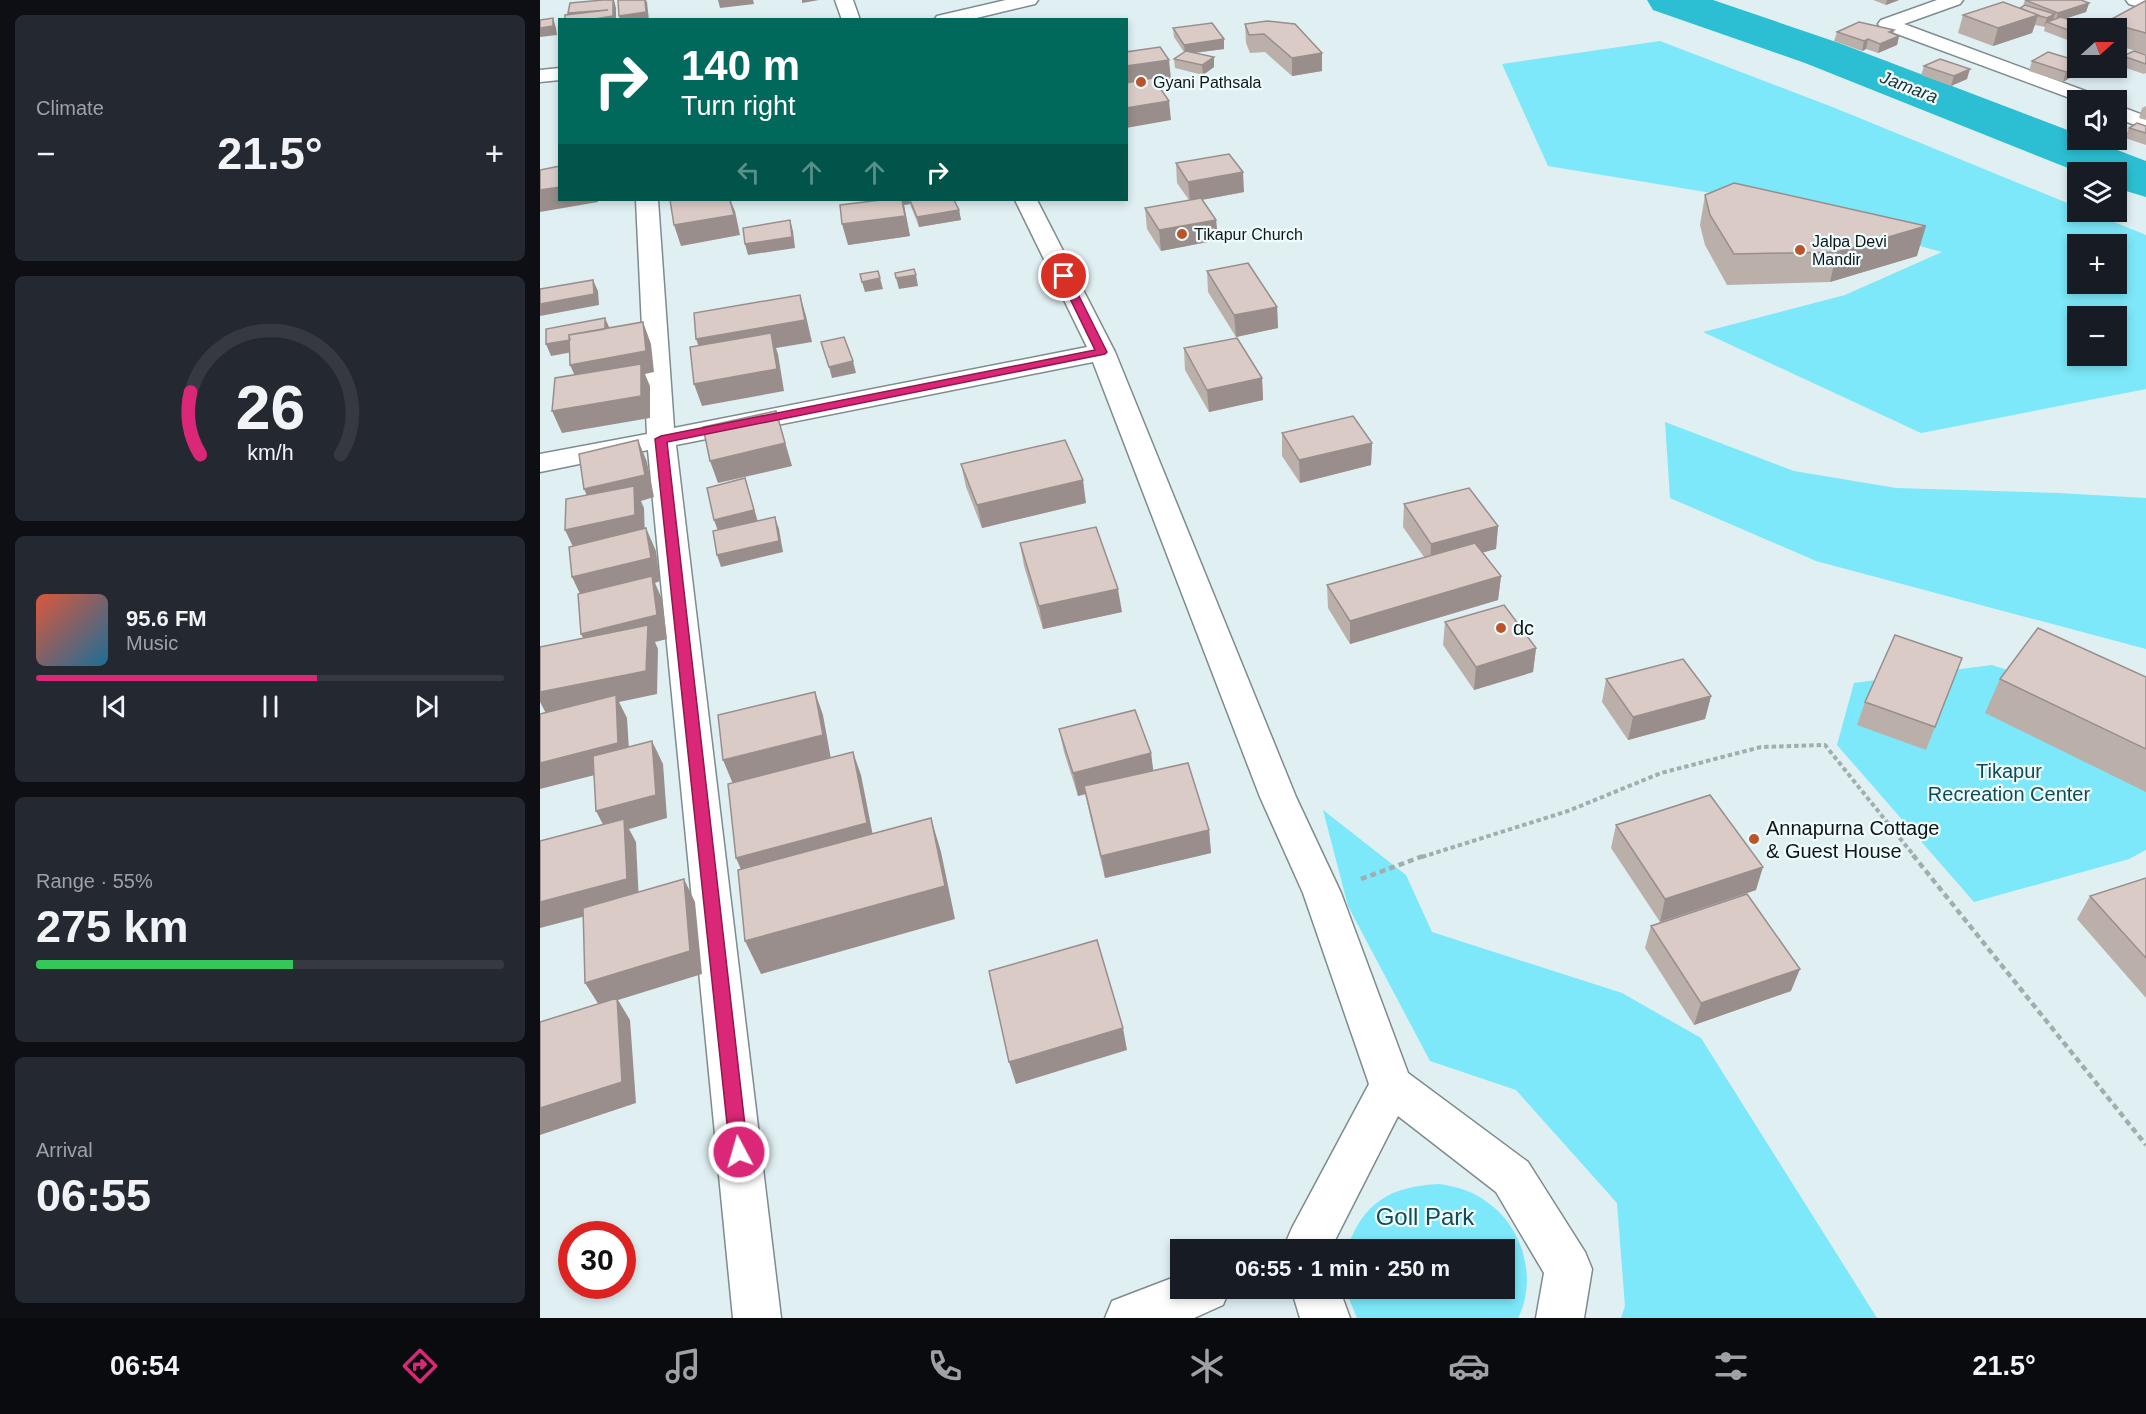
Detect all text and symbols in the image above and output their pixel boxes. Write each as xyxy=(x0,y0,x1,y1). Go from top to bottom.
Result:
north arrow xyxy=(2067,18,2127,78)
map controls xyxy=(2067,18,2127,366)
icon: right xyxy=(582,42,660,120)
text: 140 m xyxy=(681,42,800,89)
water label: Jamara xyxy=(1876,67,1941,107)
place label: Gyani Pathsala xyxy=(1153,74,1262,91)
marker: Gyani Pathsala xyxy=(1134,75,1148,89)
button: sound xyxy=(2067,90,2127,150)
text: Turn right xyxy=(681,91,796,121)
text: Climate xyxy=(36,97,104,119)
text: 21.5° xyxy=(217,128,323,179)
text: − xyxy=(36,135,55,172)
text: + xyxy=(485,135,504,172)
icon: left xyxy=(732,156,765,189)
icon: ahead xyxy=(795,156,828,189)
icon: ahead xyxy=(858,156,891,189)
icon: right xyxy=(921,156,954,189)
button: layers xyxy=(2067,162,2127,222)
place label: Tikapur Church xyxy=(1194,226,1303,243)
marker: Tikapur Church xyxy=(1175,227,1189,241)
place label: Jalpa Devi Mandir xyxy=(1812,233,1887,268)
button: + xyxy=(2067,234,2127,294)
marker: Jalpa Devi Mandir xyxy=(1793,243,1807,257)
pin xyxy=(1038,250,1089,301)
icon: arrive xyxy=(1047,259,1080,292)
button: − xyxy=(2067,306,2127,366)
text: 26 xyxy=(235,374,305,443)
text: km/h xyxy=(247,442,293,466)
text: 95.6 FM xyxy=(126,606,207,631)
place label: dc xyxy=(1513,617,1534,639)
marker: dc xyxy=(1494,621,1508,635)
text: Music xyxy=(126,632,178,654)
icon: previous xyxy=(98,690,131,723)
icon: pause xyxy=(254,690,287,723)
icon: next xyxy=(410,690,443,723)
park label: Tikapur Recreation Center xyxy=(1928,760,2090,805)
place label: Annapurna Cottage & Guest House xyxy=(1766,817,1939,862)
marker: Annapurna Cottage & Guest House xyxy=(1747,832,1761,846)
text: Range · 55% xyxy=(36,870,153,892)
text: 275 km xyxy=(36,901,189,952)
position arrow xyxy=(707,1120,771,1184)
text: Arrival xyxy=(36,1139,93,1161)
text: 06:55 xyxy=(36,1170,151,1221)
park label: Goll Park xyxy=(1376,1203,1475,1230)
speed limit sign: 30 xyxy=(558,1221,636,1299)
text: 06:55 · 1 min · 250 m xyxy=(1235,1256,1450,1281)
icon: directions xyxy=(399,1345,441,1387)
icon: music xyxy=(662,1345,704,1387)
icon: phone xyxy=(924,1345,966,1387)
icon: climate xyxy=(1186,1345,1228,1387)
icon: car xyxy=(1448,1345,1490,1387)
icon: filters xyxy=(1710,1345,1752,1387)
text: 06:54 xyxy=(110,1351,179,1381)
text: 21.5° xyxy=(1972,1351,2036,1381)

